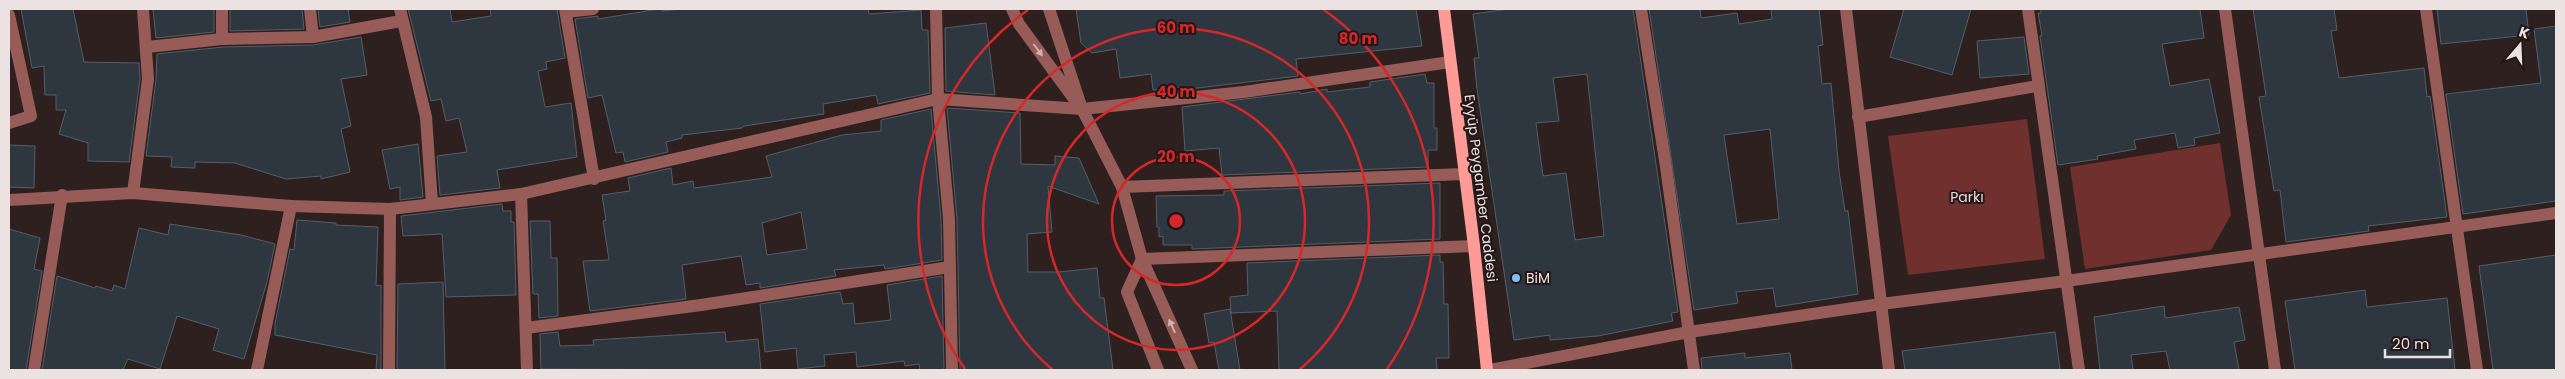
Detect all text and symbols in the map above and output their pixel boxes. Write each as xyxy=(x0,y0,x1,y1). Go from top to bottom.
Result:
text: 60 m xyxy=(1157,17,1195,38)
north arrow xyxy=(2495,20,2545,70)
text: K xyxy=(2516,22,2532,44)
text: 80 m xyxy=(1339,28,1377,49)
one-way arrow xyxy=(1033,43,1043,57)
text: 40 m xyxy=(1156,81,1196,102)
street label: Eyyüp Peygamber Caddesi xyxy=(1460,93,1502,283)
text: 20 m xyxy=(1157,146,1195,167)
park label: Parkı xyxy=(1950,187,1984,207)
centre of rings xyxy=(1167,212,1185,230)
place label: BiM xyxy=(1526,268,1550,288)
marker: BiM xyxy=(1510,272,1522,284)
one-way arrow xyxy=(1167,319,1175,333)
scale bar xyxy=(2385,326,2450,358)
text: 20 m xyxy=(2392,333,2430,354)

